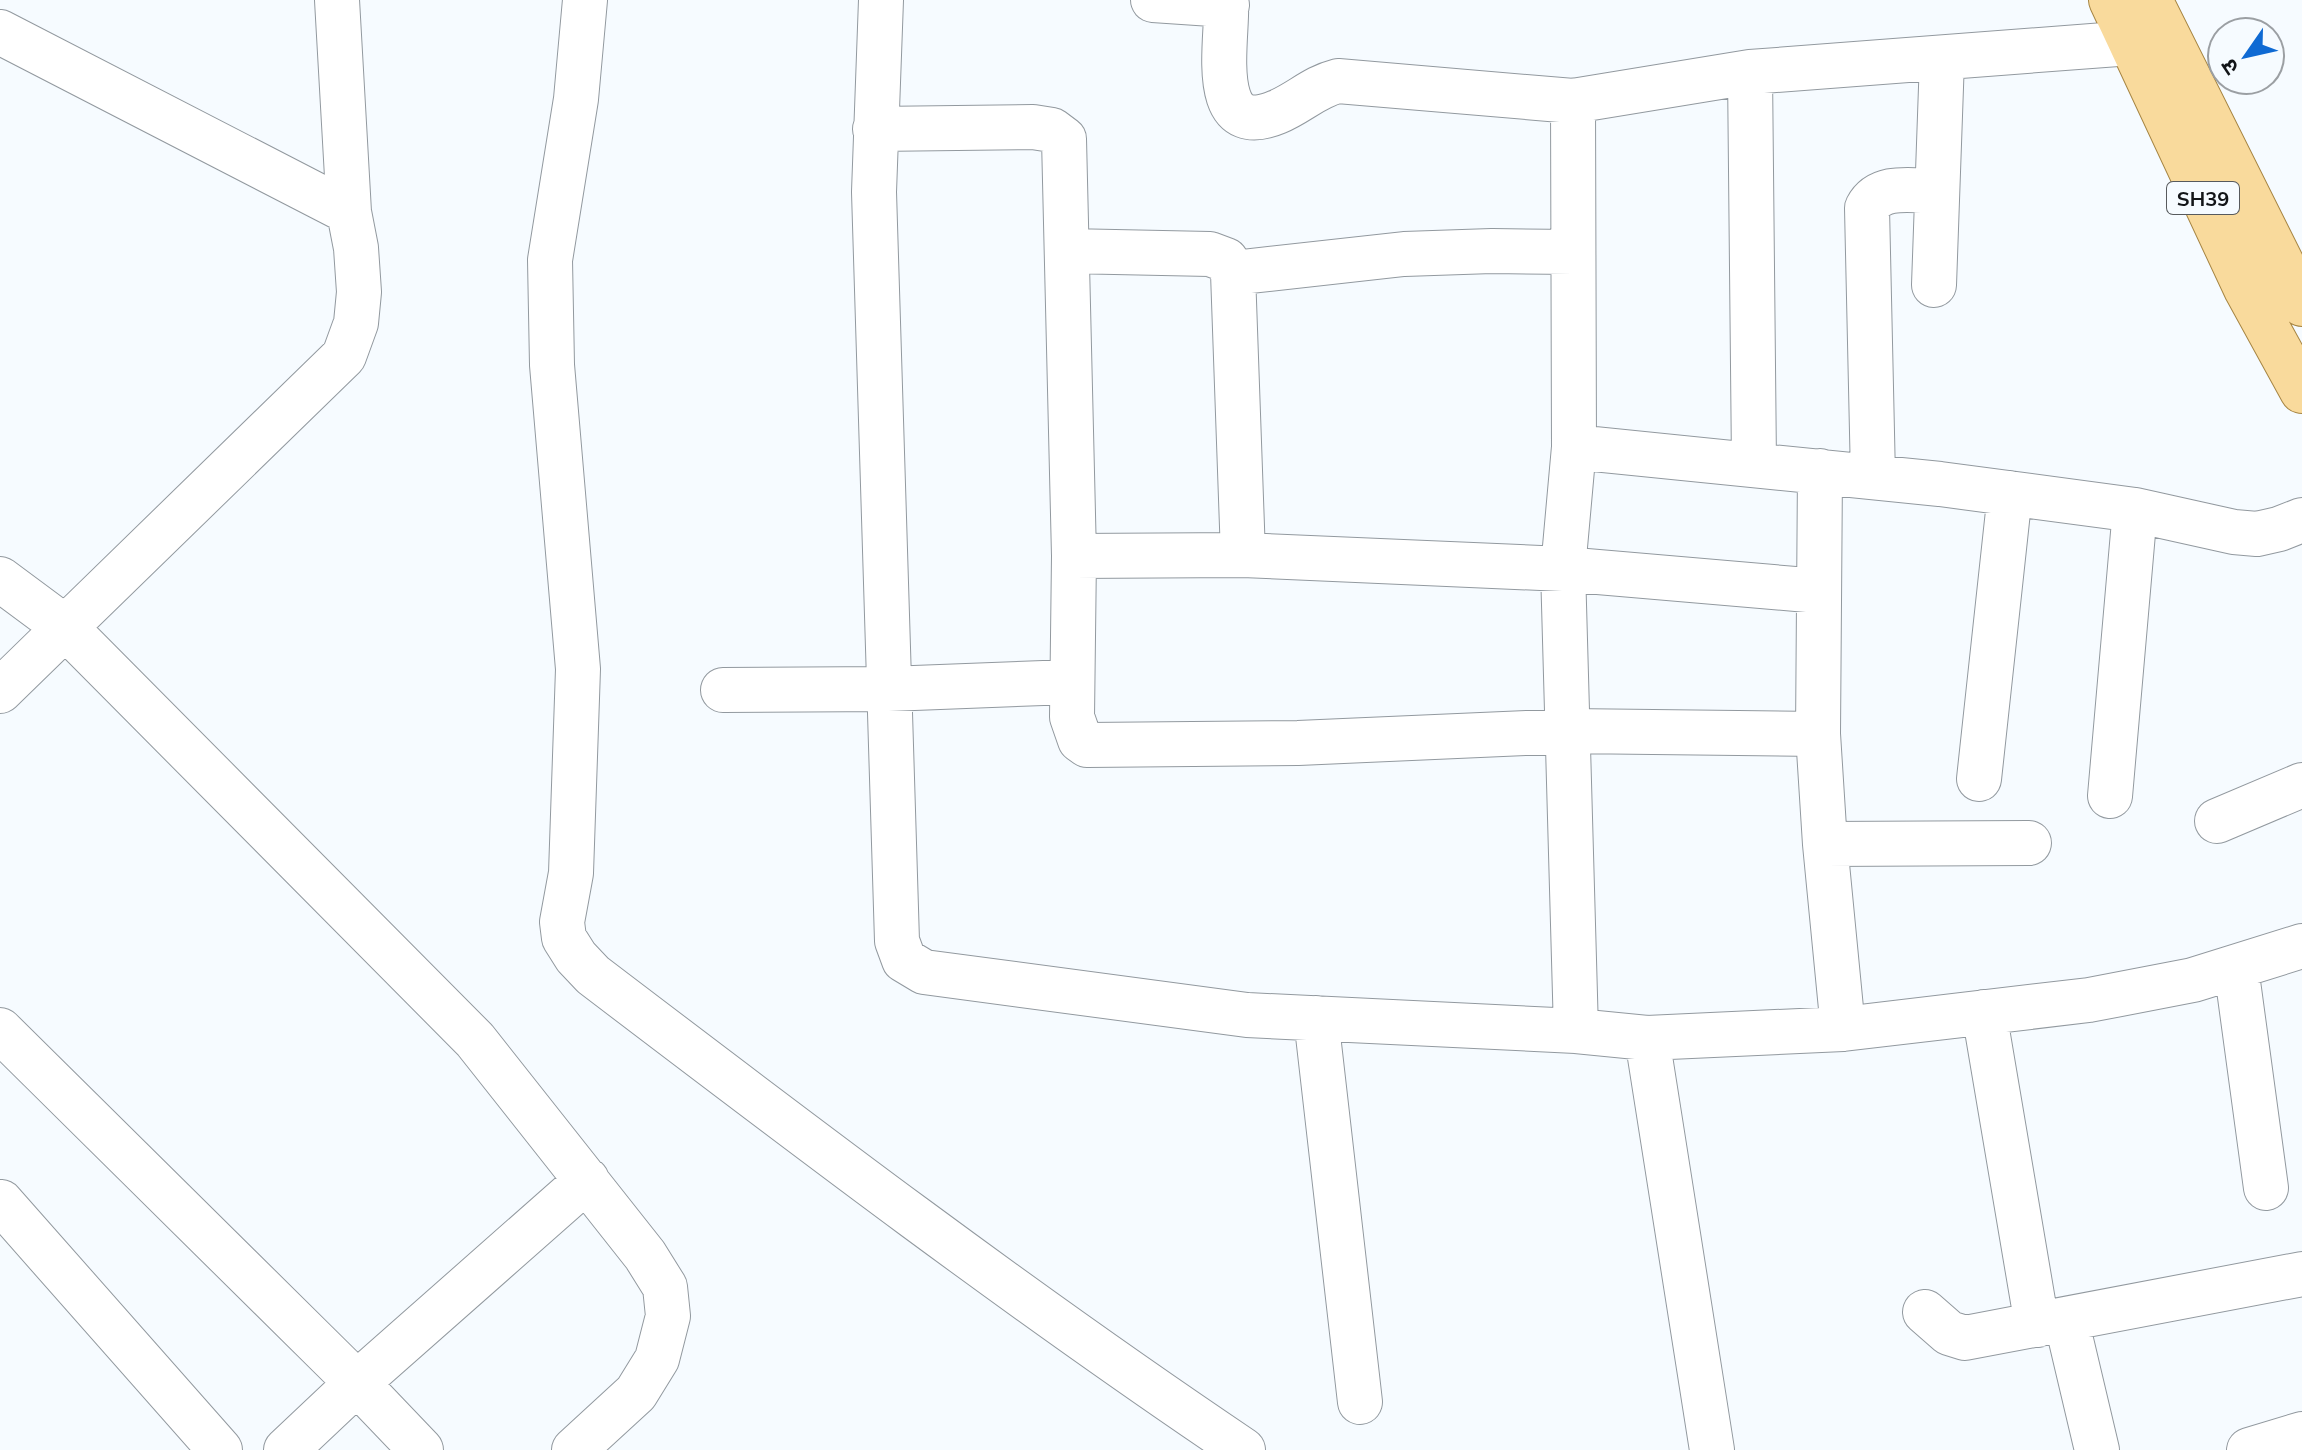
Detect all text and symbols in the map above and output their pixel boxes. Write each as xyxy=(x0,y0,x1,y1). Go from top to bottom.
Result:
north arrow xyxy=(2206,16,2286,96)
text: उ xyxy=(2214,53,2245,80)
road number: SH39 xyxy=(2167,182,2239,214)

